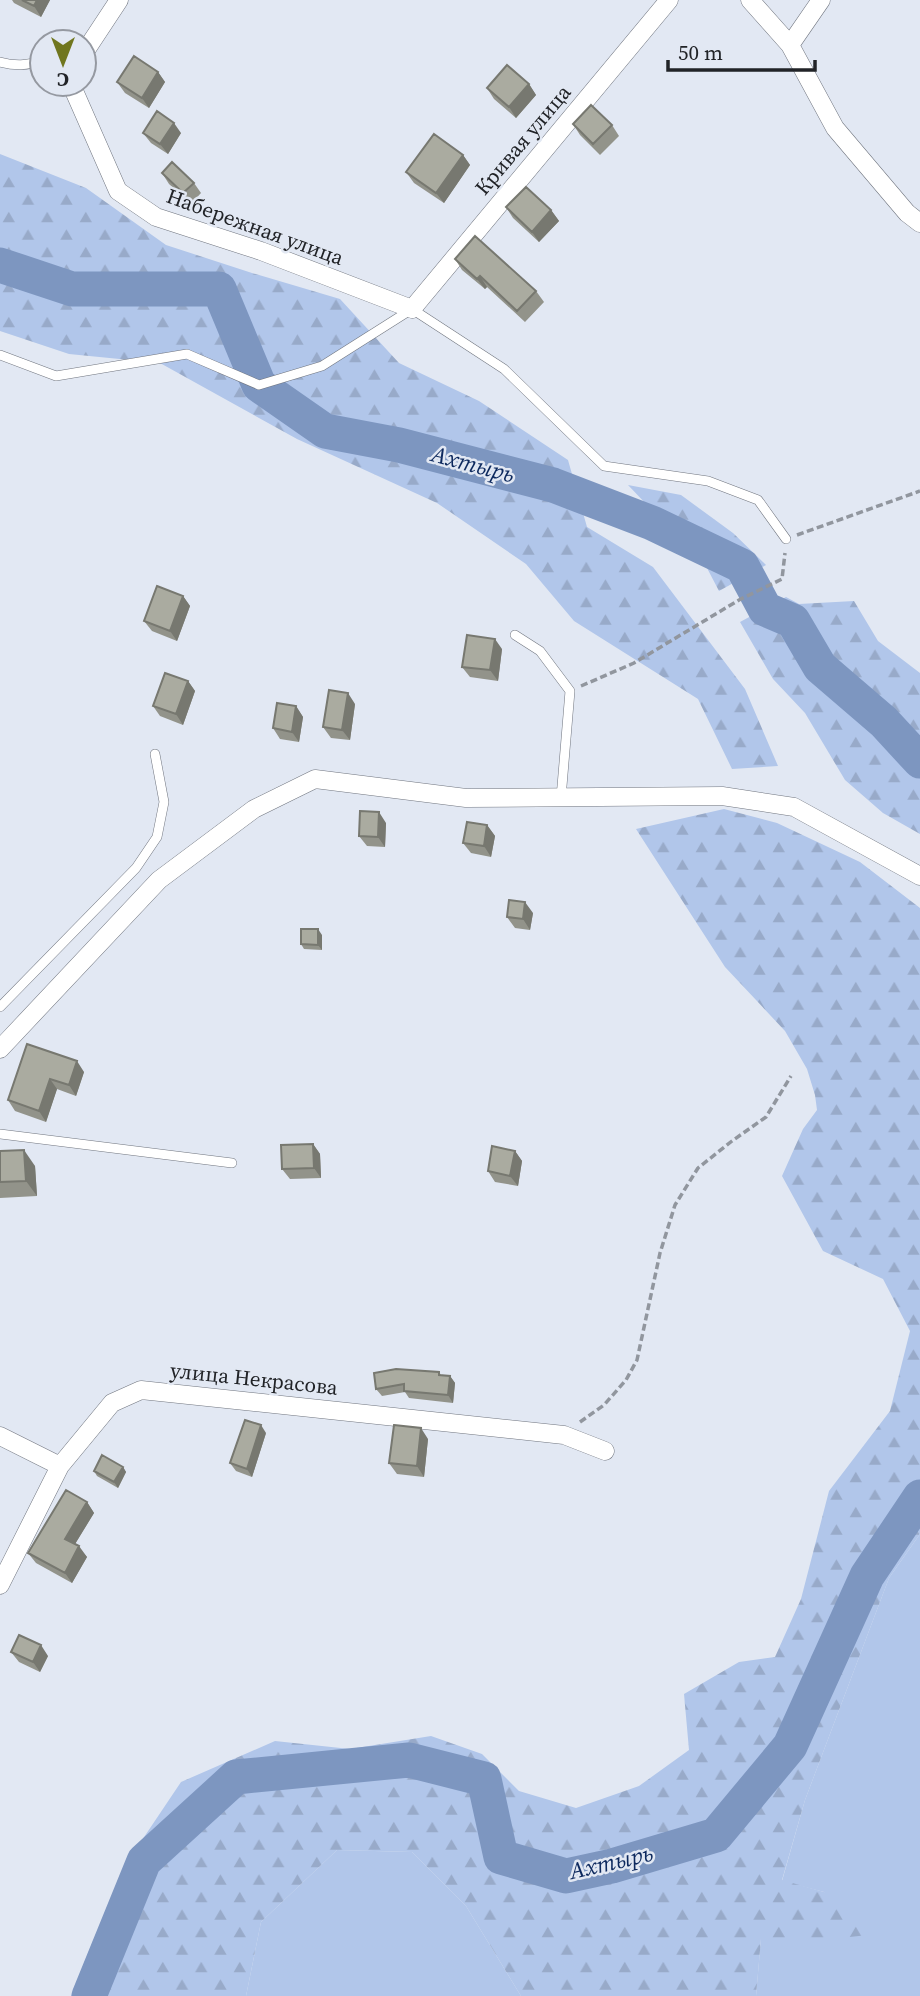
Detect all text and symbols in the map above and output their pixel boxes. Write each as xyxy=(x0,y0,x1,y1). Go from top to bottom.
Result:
north arrow xyxy=(28,28,98,98)
scale bar xyxy=(668,28,815,72)
text: 50 m xyxy=(678,38,723,67)
text: С xyxy=(57,67,69,93)
street label: Кривая улица xyxy=(468,78,577,201)
street label: Набережная улица xyxy=(162,181,348,272)
water label: Ахтырь xyxy=(426,437,518,490)
street label: улица Некрасова xyxy=(169,1355,340,1402)
water label: Ахтырь xyxy=(564,1837,656,1888)

